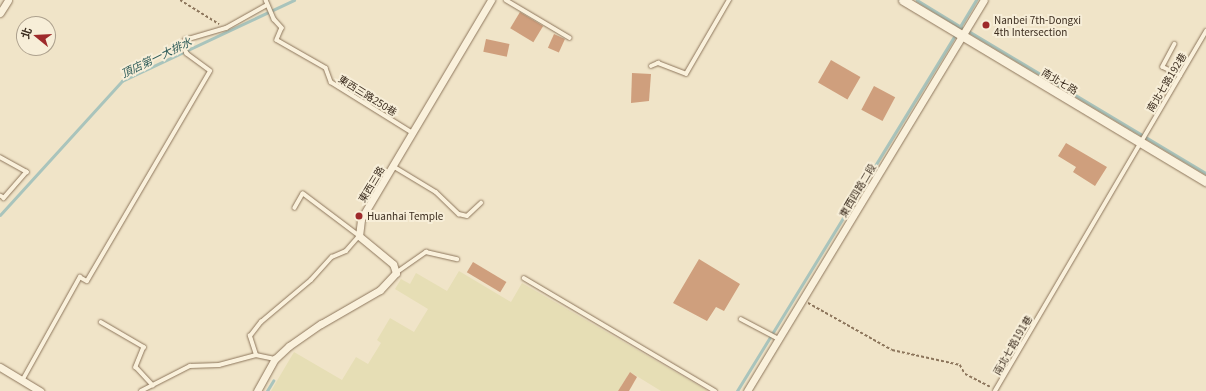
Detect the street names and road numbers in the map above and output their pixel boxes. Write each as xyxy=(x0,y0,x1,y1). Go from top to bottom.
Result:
street label: 南北七路192巷 xyxy=(1144,50,1188,114)
street label: 南北七路 xyxy=(1040,66,1080,96)
street label: 東西三路250巷 xyxy=(337,72,399,118)
street label: 東西四路二段 xyxy=(836,161,878,219)
street label: 東西三路 xyxy=(356,164,386,204)
street label: 南北七路191巷 xyxy=(990,313,1034,377)

